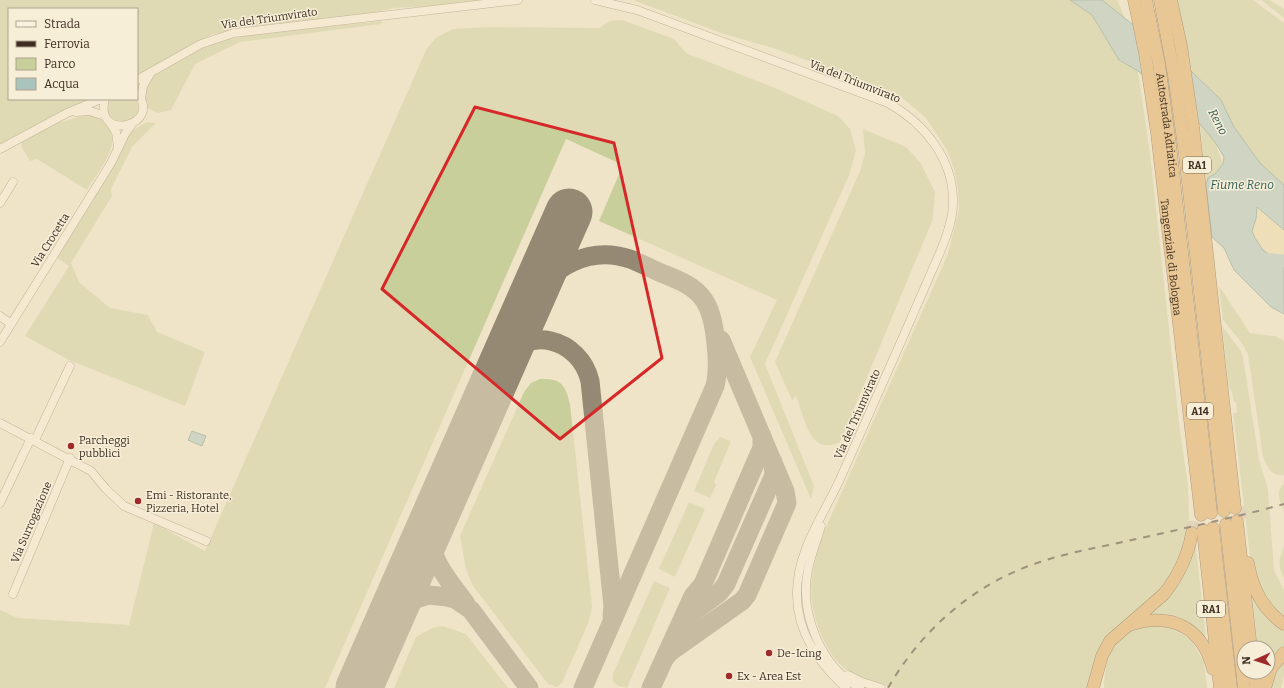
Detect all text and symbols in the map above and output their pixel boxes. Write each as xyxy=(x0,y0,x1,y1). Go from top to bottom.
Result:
street label: Via del Triumvirato xyxy=(220,5,318,32)
legend xyxy=(8,8,138,100)
text: Strada xyxy=(44,17,81,31)
text: Ferrovia xyxy=(44,37,90,51)
text: Parco xyxy=(44,57,75,71)
street label: Via del Triumvirato xyxy=(807,57,902,106)
street label: Autostrada Adriatica xyxy=(1153,72,1180,178)
text: Acqua xyxy=(44,77,80,91)
water label: Reno xyxy=(1205,107,1231,138)
road number: RA1 xyxy=(1183,157,1211,173)
water label: Fiume Reno xyxy=(1210,178,1274,192)
street label: Tangenziale di Bologna xyxy=(1158,198,1184,316)
street label: Via Crocetta xyxy=(29,211,72,270)
street label: Via del Triumvirato xyxy=(832,367,883,461)
road number: A14 xyxy=(1187,403,1213,419)
place label: Parcheggi pubblici xyxy=(79,434,130,460)
marker: Parcheggi pubblici xyxy=(66,441,76,451)
street label: Via Surrogazione xyxy=(8,479,54,565)
place label: Emi - Ristorante, Pizzeria, Hotel xyxy=(146,489,232,515)
marker: Emi - Ristorante, Pizzeria, Hotel xyxy=(133,496,143,506)
road number: RA1 xyxy=(1197,601,1225,617)
north arrow xyxy=(1236,640,1276,680)
place label: De-Icing xyxy=(777,647,821,660)
marker: De-Icing xyxy=(764,648,774,658)
text: N xyxy=(1240,655,1253,665)
place label: Ex - Area Est xyxy=(737,670,801,683)
marker: Ex - Area Est xyxy=(724,671,734,681)

